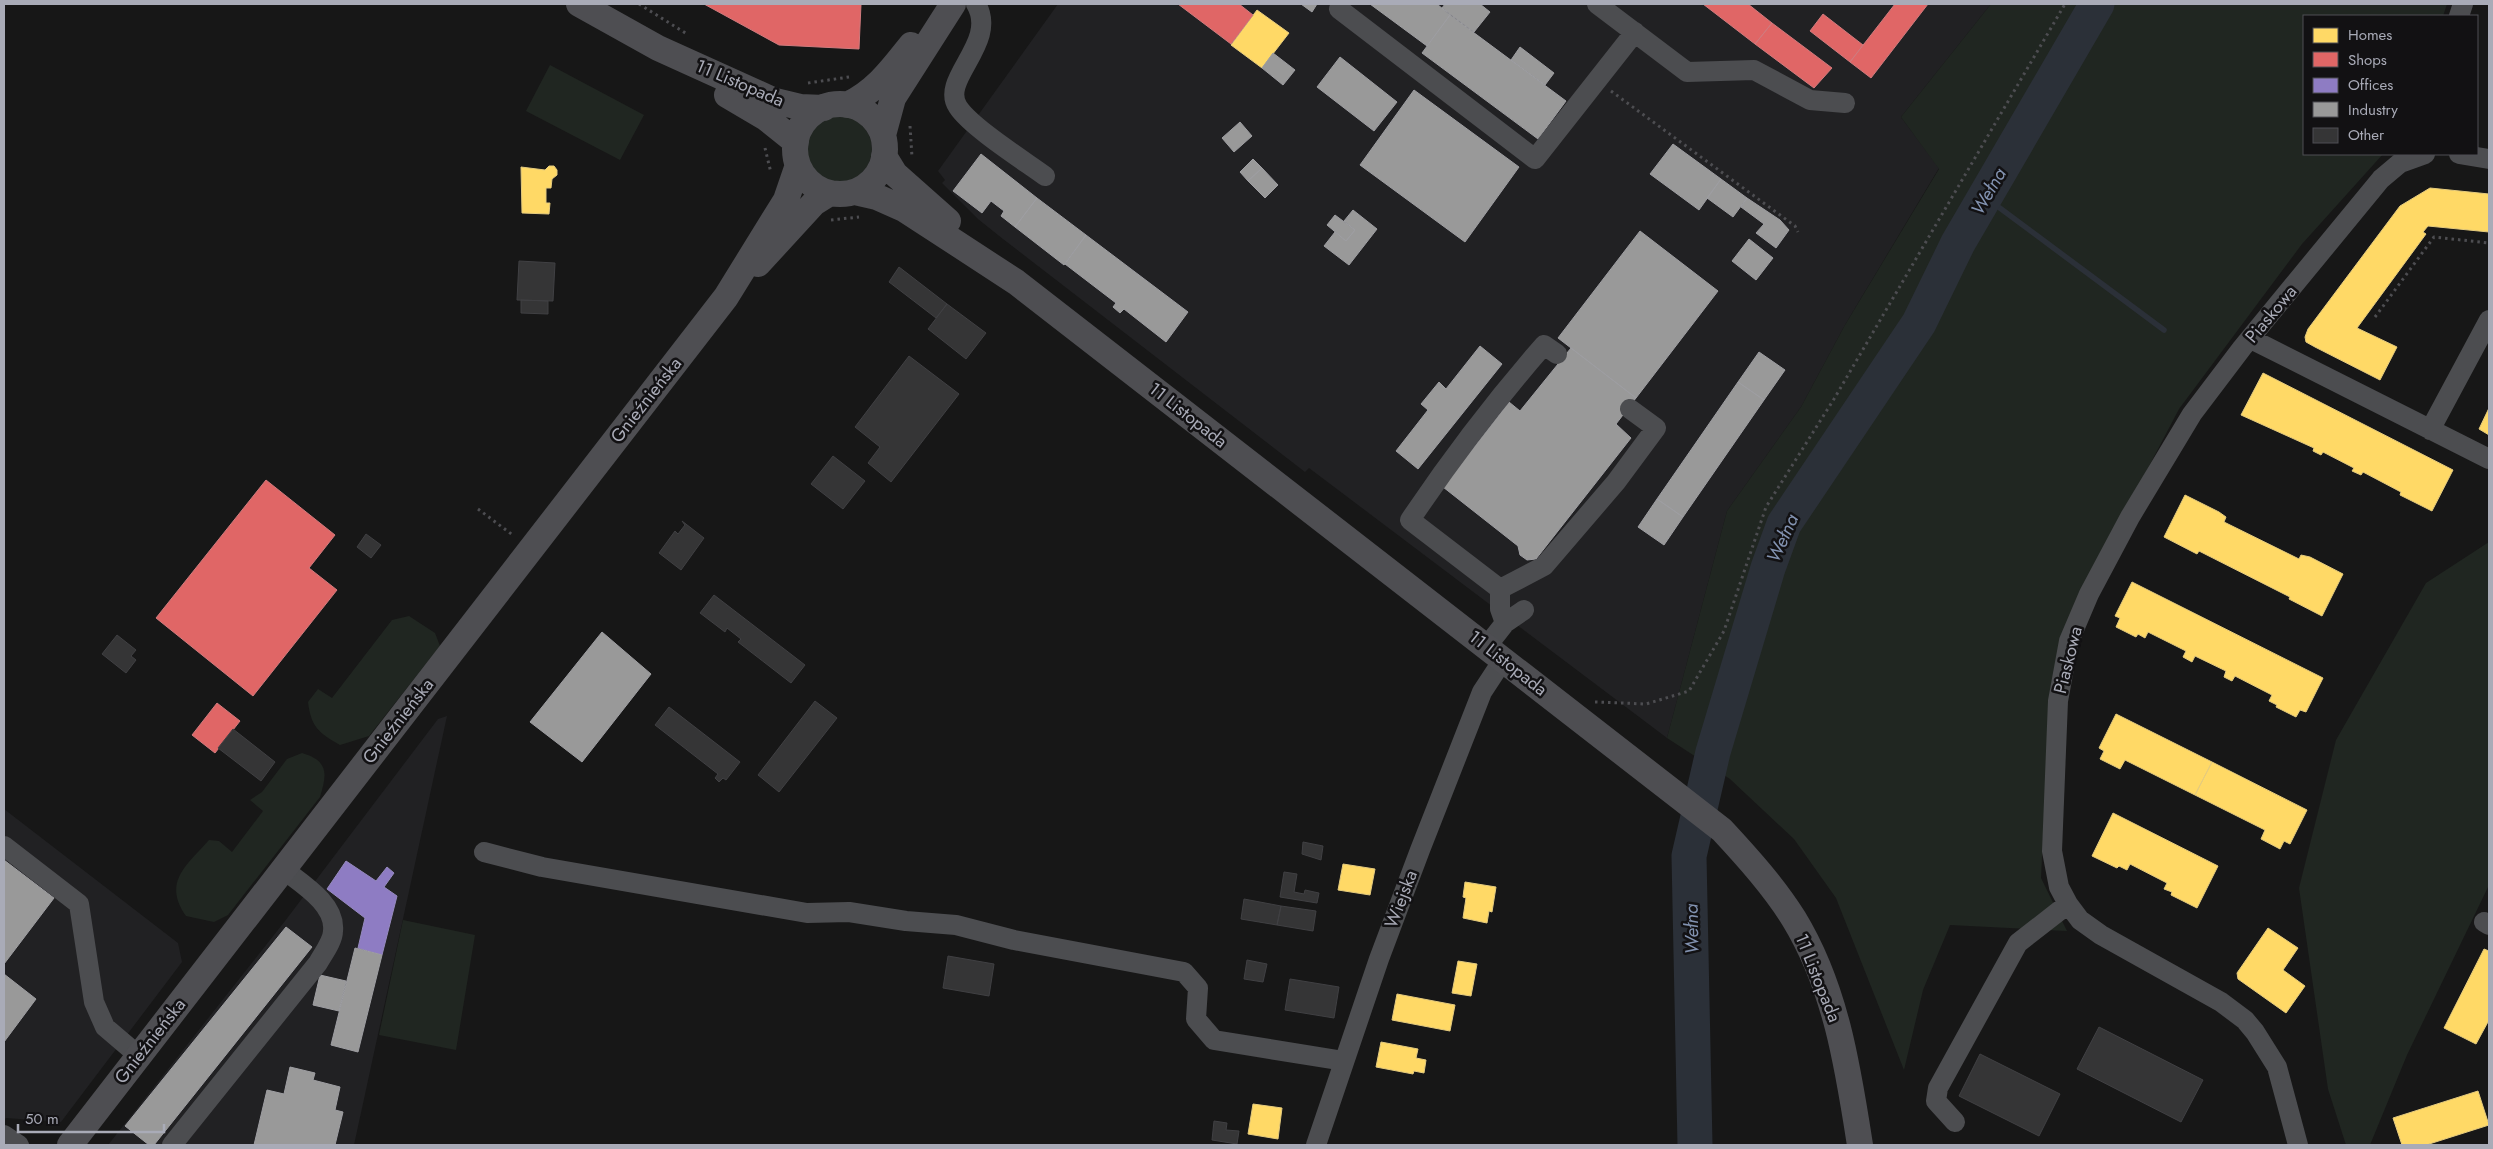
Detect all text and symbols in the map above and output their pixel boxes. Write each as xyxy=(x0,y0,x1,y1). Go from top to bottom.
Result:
legend xyxy=(2303,15,2478,155)
text: Homes xyxy=(2348,24,2392,46)
text: Shops xyxy=(2348,49,2387,71)
street label: 11 Listopada xyxy=(692,53,788,113)
text: Offices xyxy=(2348,74,2393,96)
text: Industry xyxy=(2348,99,2398,121)
text: Other xyxy=(2348,124,2385,146)
water label: Wełna xyxy=(1964,162,2013,220)
street label: Piaskowa xyxy=(2239,279,2303,349)
street label: Gnieźnieńska xyxy=(604,352,688,448)
street label: 11 Listopada xyxy=(1143,376,1233,454)
water label: Wełna xyxy=(1760,509,1805,567)
street label: 11 Listopada xyxy=(1463,624,1553,702)
street label: Piaskowa xyxy=(2047,624,2089,696)
street label: Gnieźnieńska xyxy=(356,673,440,769)
street label: Wiejska xyxy=(1378,866,1424,932)
water label: Wełna xyxy=(1678,903,1705,955)
street label: 11 Listopada xyxy=(1788,930,1848,1026)
street label: Gnieźnieńska xyxy=(108,993,192,1089)
scale bar xyxy=(18,1102,164,1134)
text: 50 m xyxy=(25,1108,59,1130)

